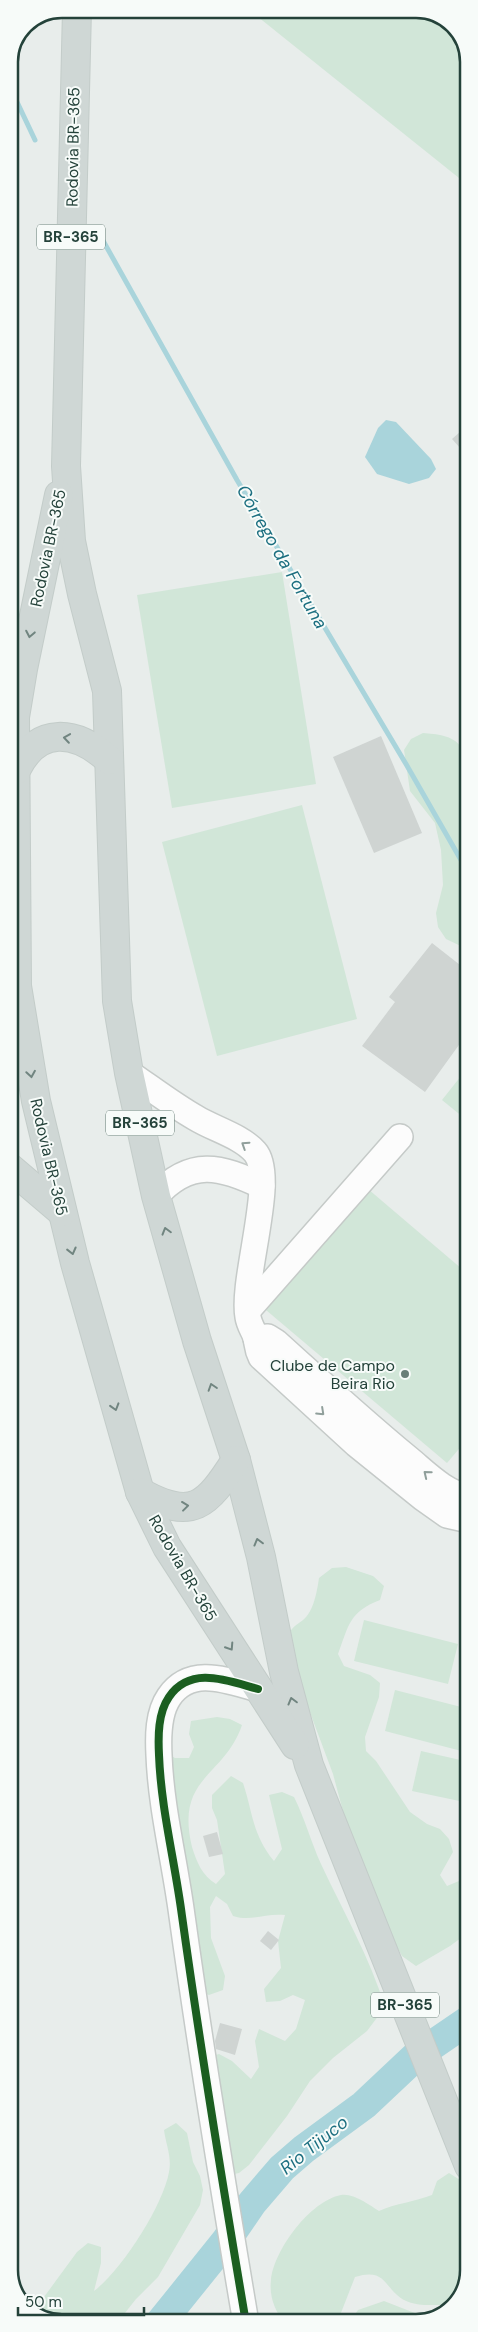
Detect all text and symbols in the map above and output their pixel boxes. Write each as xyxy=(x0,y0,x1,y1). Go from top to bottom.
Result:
street label: Rodovia BR-365 xyxy=(61,87,85,207)
road number: BR-365 xyxy=(37,224,105,250)
water label: Córrego da Fortuna xyxy=(231,481,333,633)
street label: Rodovia BR-365 xyxy=(25,487,71,609)
one-way arrow xyxy=(25,629,36,638)
one-way arrow xyxy=(63,733,71,744)
one-way arrow xyxy=(26,1069,36,1078)
street label: Rodovia BR-365 xyxy=(25,1096,73,1218)
road number: BR-365 xyxy=(106,1110,174,1136)
one-way arrow xyxy=(241,1142,251,1151)
one-way arrow xyxy=(161,1226,172,1235)
one-way arrow xyxy=(66,1246,77,1255)
place label: Clube de Campo Beira Rio xyxy=(270,1355,395,1394)
marker: Clube de Campo Beira Rio xyxy=(399,1368,411,1380)
one-way arrow xyxy=(208,1383,218,1391)
one-way arrow xyxy=(110,1403,120,1411)
one-way arrow xyxy=(315,1406,324,1415)
one-way arrow xyxy=(424,1471,433,1479)
one-way arrow xyxy=(182,1501,190,1512)
street label: Rodovia BR-365 xyxy=(144,1511,222,1625)
one-way arrow xyxy=(253,1539,263,1547)
one-way arrow xyxy=(224,1641,234,1650)
one-way arrow xyxy=(287,1698,297,1706)
road number: BR-365 xyxy=(371,1992,439,2018)
water label: Rio Tijuco xyxy=(275,2110,353,2180)
scale bar xyxy=(18,2284,144,2316)
text: 50 m xyxy=(25,2292,62,2312)

